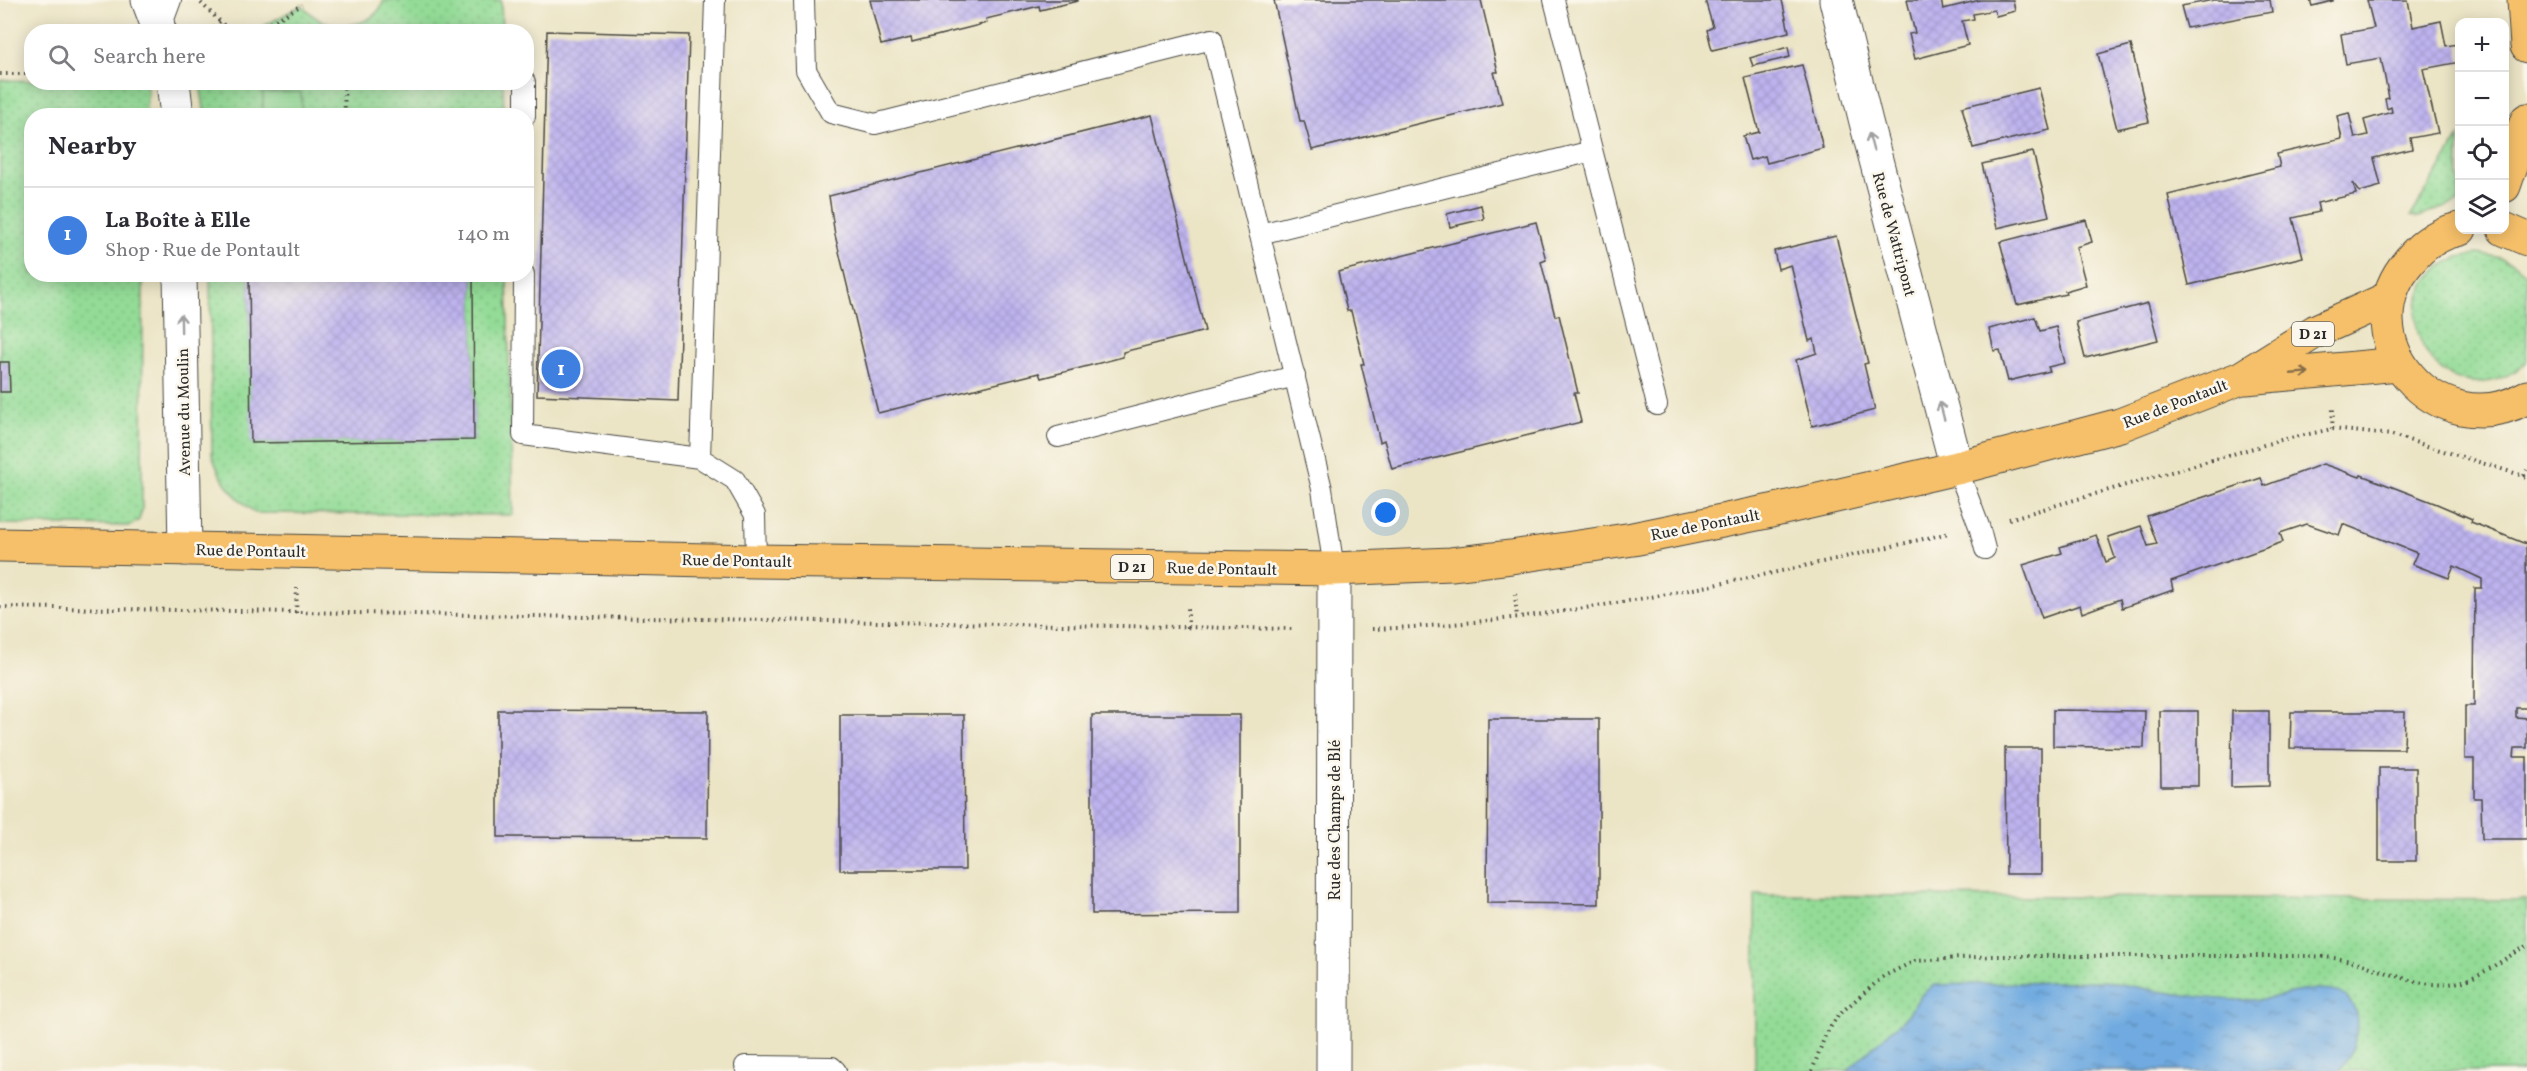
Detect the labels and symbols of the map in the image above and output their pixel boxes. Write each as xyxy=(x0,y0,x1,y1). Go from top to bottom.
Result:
one-way arrow xyxy=(1865,132,1876,151)
street label: Rue de Wattripont xyxy=(1866,170,1920,300)
one-way arrow xyxy=(175,313,187,333)
road number: D 21 xyxy=(2292,322,2334,346)
pin: 1 xyxy=(542,346,580,392)
street label: Avenue du Moulin xyxy=(173,348,197,476)
one-way arrow xyxy=(2289,367,2309,378)
street label: Rue de Pontault xyxy=(2120,375,2232,435)
one-way arrow xyxy=(1936,402,1948,421)
your location xyxy=(1371,498,1400,527)
street label: Rue de Pontault xyxy=(1649,505,1762,547)
street label: Rue de Pontault xyxy=(195,540,307,564)
street label: Rue de Pontault xyxy=(681,550,793,574)
road number: D 21 xyxy=(1111,555,1153,579)
street label: Rue de Pontault xyxy=(1166,558,1278,582)
street label: Rue des Champs de Blé xyxy=(1325,740,1347,900)

